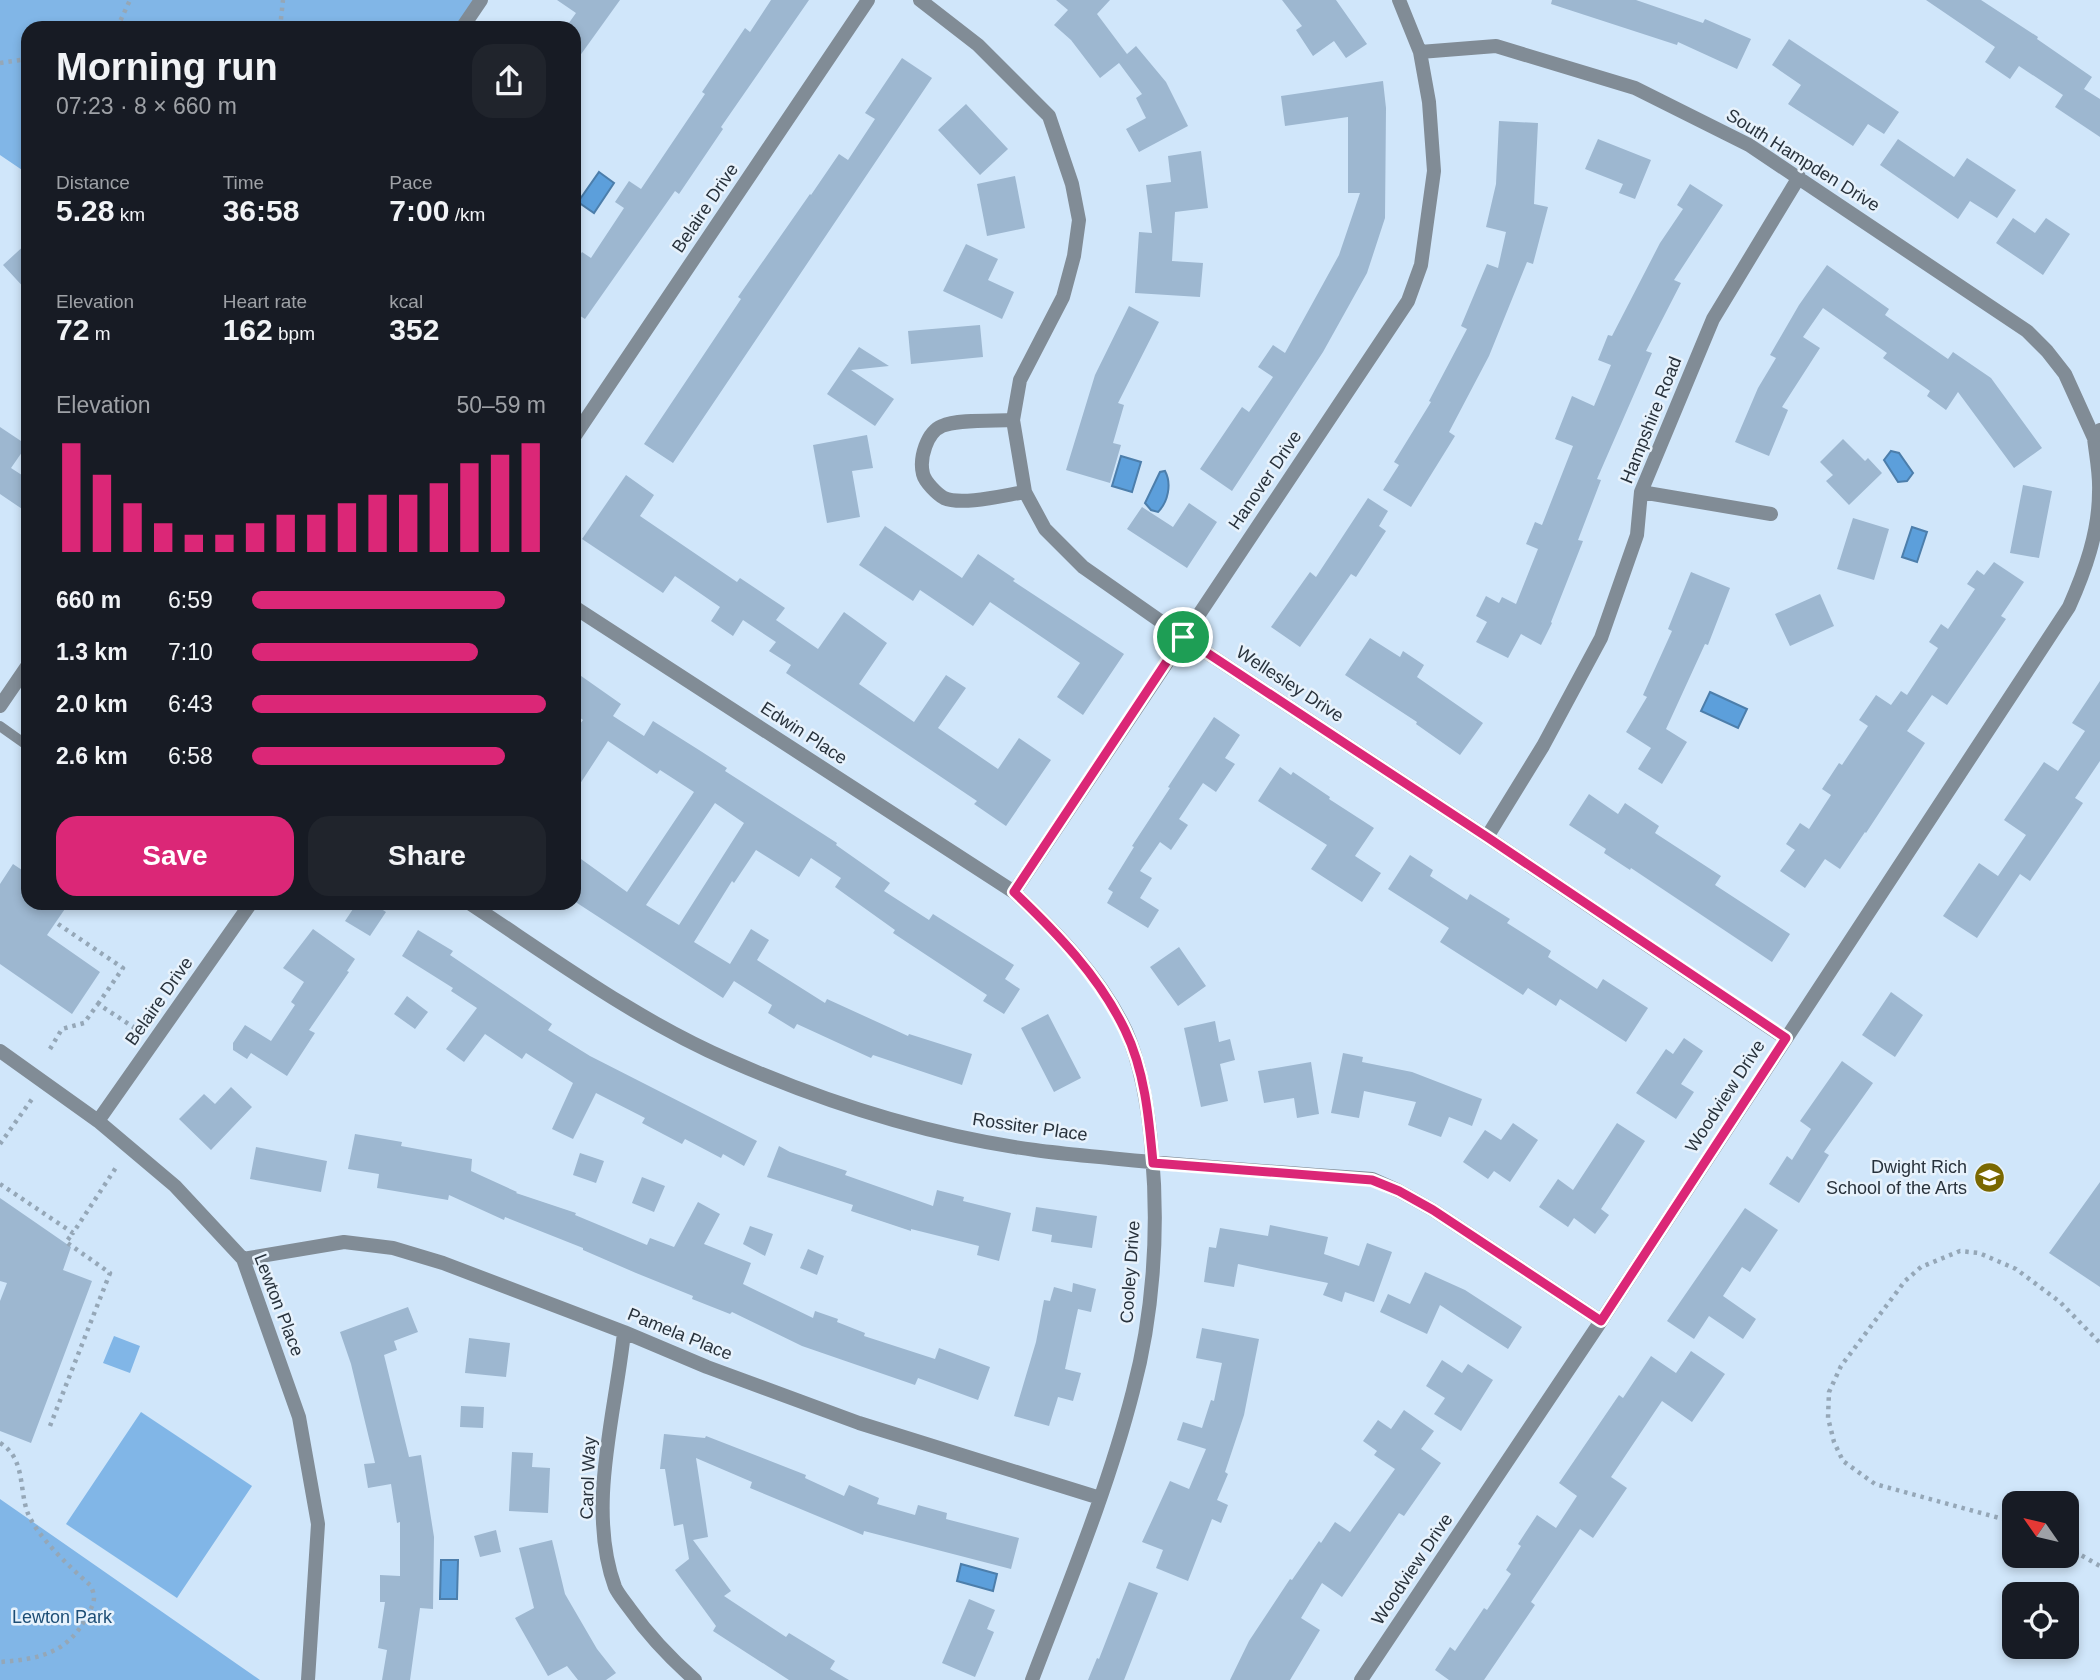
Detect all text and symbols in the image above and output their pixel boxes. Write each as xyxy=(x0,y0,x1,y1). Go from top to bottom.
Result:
button: share xyxy=(472,44,546,118)
text: Morning run xyxy=(56,46,278,88)
text: 07:23 · 8 × 660 m xyxy=(56,93,237,119)
street label: South Hampden Drive xyxy=(1723,105,1883,215)
street label: Belaire Drive xyxy=(668,160,742,256)
text: Distance xyxy=(56,172,130,193)
text: Time xyxy=(223,172,264,193)
text: Pace xyxy=(389,172,433,193)
text: 5.28 xyxy=(56,194,114,227)
text: 36:58 xyxy=(223,194,299,227)
text: 7:00 xyxy=(389,194,449,227)
text: km xyxy=(114,204,145,225)
text: /km xyxy=(449,204,485,225)
text: Elevation xyxy=(56,291,134,312)
text: Heart rate xyxy=(223,291,307,312)
text: kcal xyxy=(389,291,423,312)
text: 72 xyxy=(56,313,89,346)
text: 162 xyxy=(223,313,273,346)
text: 352 xyxy=(389,313,439,346)
text: m xyxy=(89,323,110,344)
text: bpm xyxy=(273,323,315,344)
street label: Hampshire Road xyxy=(1616,354,1686,486)
text: Elevation xyxy=(56,392,151,418)
text: 50–59 m xyxy=(456,392,546,418)
street label: Hanover Drive xyxy=(1225,427,1305,533)
text: 660 m xyxy=(56,587,121,613)
text: 6:59 xyxy=(168,587,213,613)
pin xyxy=(1153,607,1213,667)
icon: arrive xyxy=(1164,618,1202,656)
text: 1.3 km xyxy=(56,639,128,665)
text: 7:10 xyxy=(168,639,213,665)
street label: Wellesley Drive xyxy=(1233,642,1347,726)
text: 2.0 km xyxy=(56,691,128,717)
text: 6:43 xyxy=(168,691,213,717)
street label: Edwin Place xyxy=(757,698,851,768)
text: 2.6 km xyxy=(56,743,128,769)
text: 6:58 xyxy=(168,743,213,769)
button: Save xyxy=(56,816,294,896)
button: Share xyxy=(308,816,546,896)
street label: Belaire Drive xyxy=(121,953,197,1049)
street label: Woodview Drive xyxy=(1681,1036,1769,1156)
street label: Rossiter Place xyxy=(971,1109,1089,1145)
place label: Dwight Rich School of the Arts xyxy=(1826,1157,1967,1198)
school or university icon: Dwight Rich School of the Arts xyxy=(1973,1160,2007,1194)
street label: Cooley Drive xyxy=(1116,1220,1144,1324)
street label: Lewton Place xyxy=(250,1251,308,1359)
street label: Pamela Place xyxy=(625,1304,735,1364)
street label: Carol Way xyxy=(577,1436,599,1520)
north arrow xyxy=(2002,1491,2079,1568)
map controls xyxy=(2002,1491,2079,1659)
street label: Woodview Drive xyxy=(1367,1510,1457,1628)
button: locate xyxy=(2002,1582,2079,1659)
park label: Lewton Park xyxy=(12,1607,113,1627)

